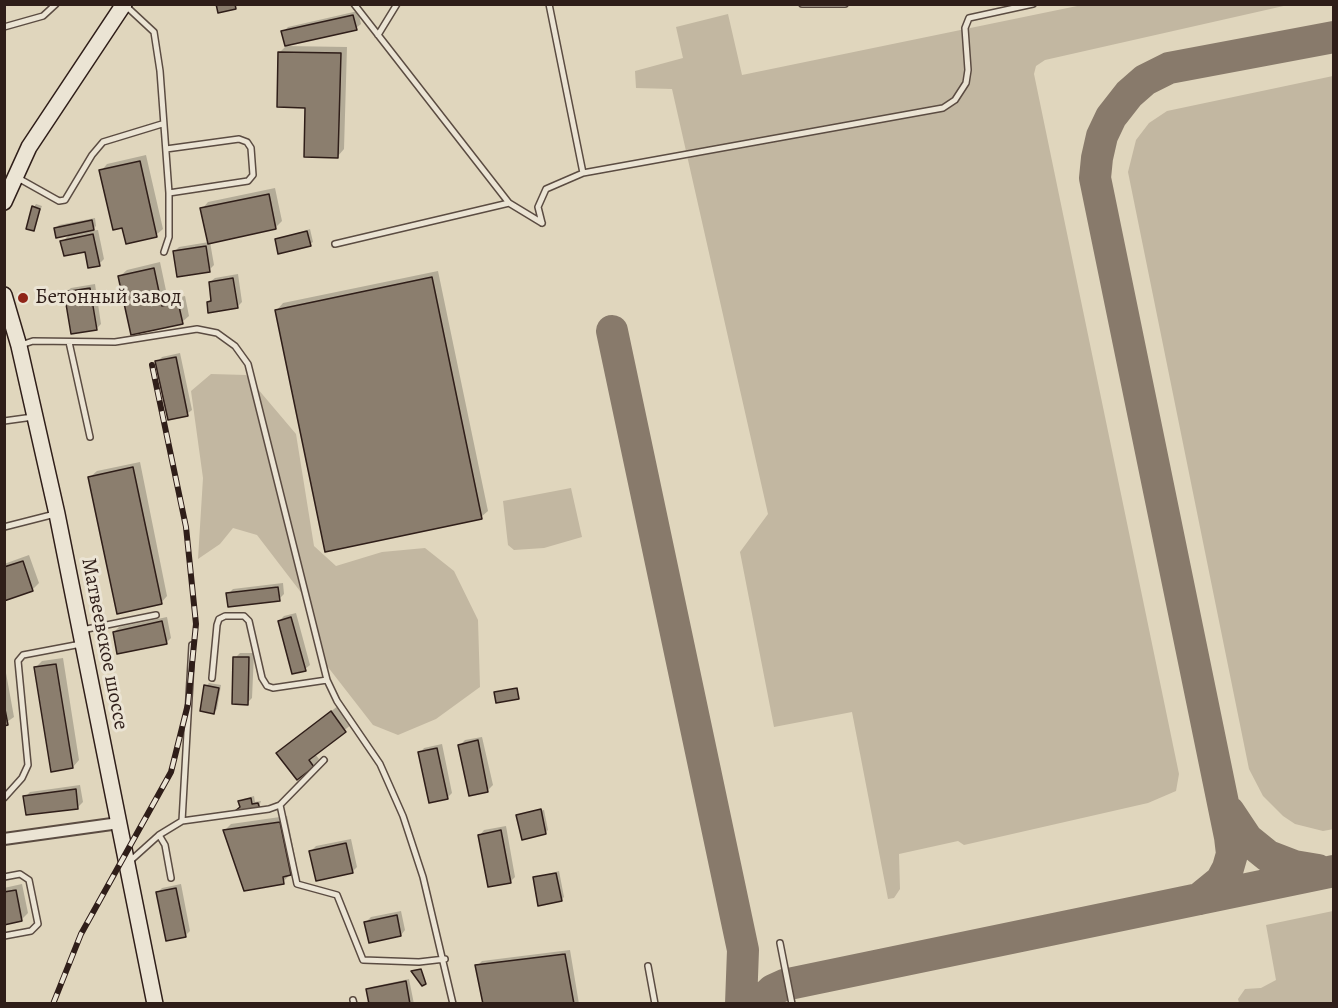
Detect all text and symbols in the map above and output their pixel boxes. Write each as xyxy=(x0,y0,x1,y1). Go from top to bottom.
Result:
place label: Бетонный завод xyxy=(35,285,182,311)
marker: Бетонный завод xyxy=(16,291,30,305)
street label: Матвеевское шоссе xyxy=(75,556,133,732)

